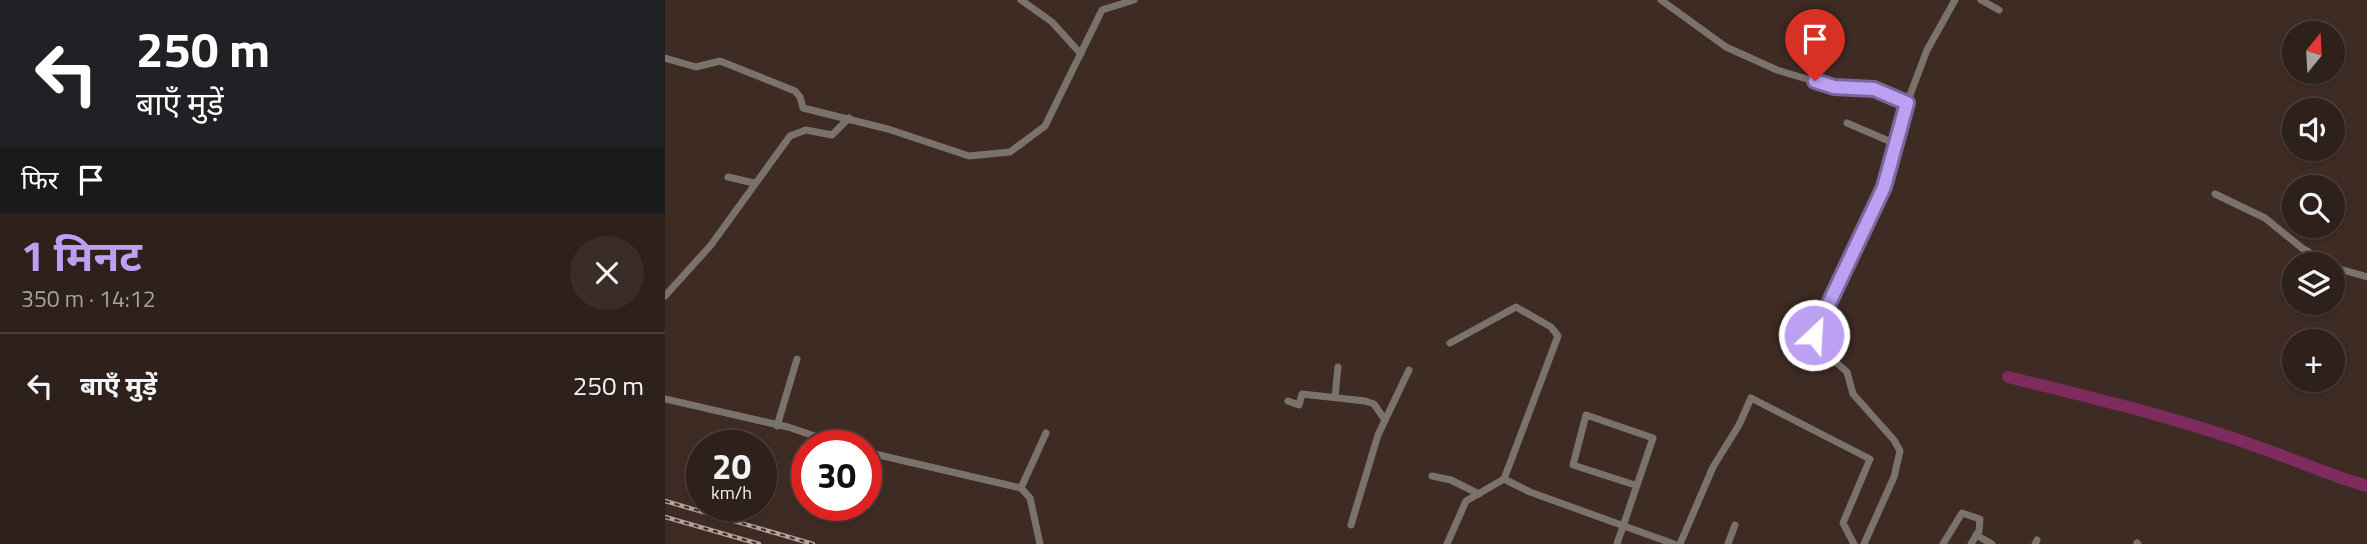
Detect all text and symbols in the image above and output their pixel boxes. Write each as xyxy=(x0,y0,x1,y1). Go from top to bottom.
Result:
pin xyxy=(1785,9,1845,81)
text: 250 m xyxy=(136,11,270,86)
icon: arrive xyxy=(1796,20,1834,58)
north arrow xyxy=(2282,21,2345,84)
map controls xyxy=(2282,21,2345,392)
icon: left xyxy=(21,28,112,119)
text: बाएँ मुड़ें xyxy=(136,79,224,127)
button: sound xyxy=(2282,98,2345,161)
text: फिर xyxy=(21,160,58,199)
icon: arrive xyxy=(72,161,110,199)
button: search xyxy=(2282,175,2345,238)
text: 1 मिनट xyxy=(21,223,142,287)
button: close xyxy=(570,236,644,310)
button: layers xyxy=(2282,252,2345,315)
text: 350 m · 14:12 xyxy=(21,281,156,316)
position arrow xyxy=(1777,298,1851,372)
button: + xyxy=(2282,329,2345,392)
text: बाएँ मुड़ें xyxy=(80,366,157,405)
text: 250 m xyxy=(573,366,644,405)
icon: left xyxy=(21,367,59,405)
speed limit sign: 30 xyxy=(791,430,882,521)
text: 20 xyxy=(712,439,751,493)
text: km/h xyxy=(711,479,752,506)

